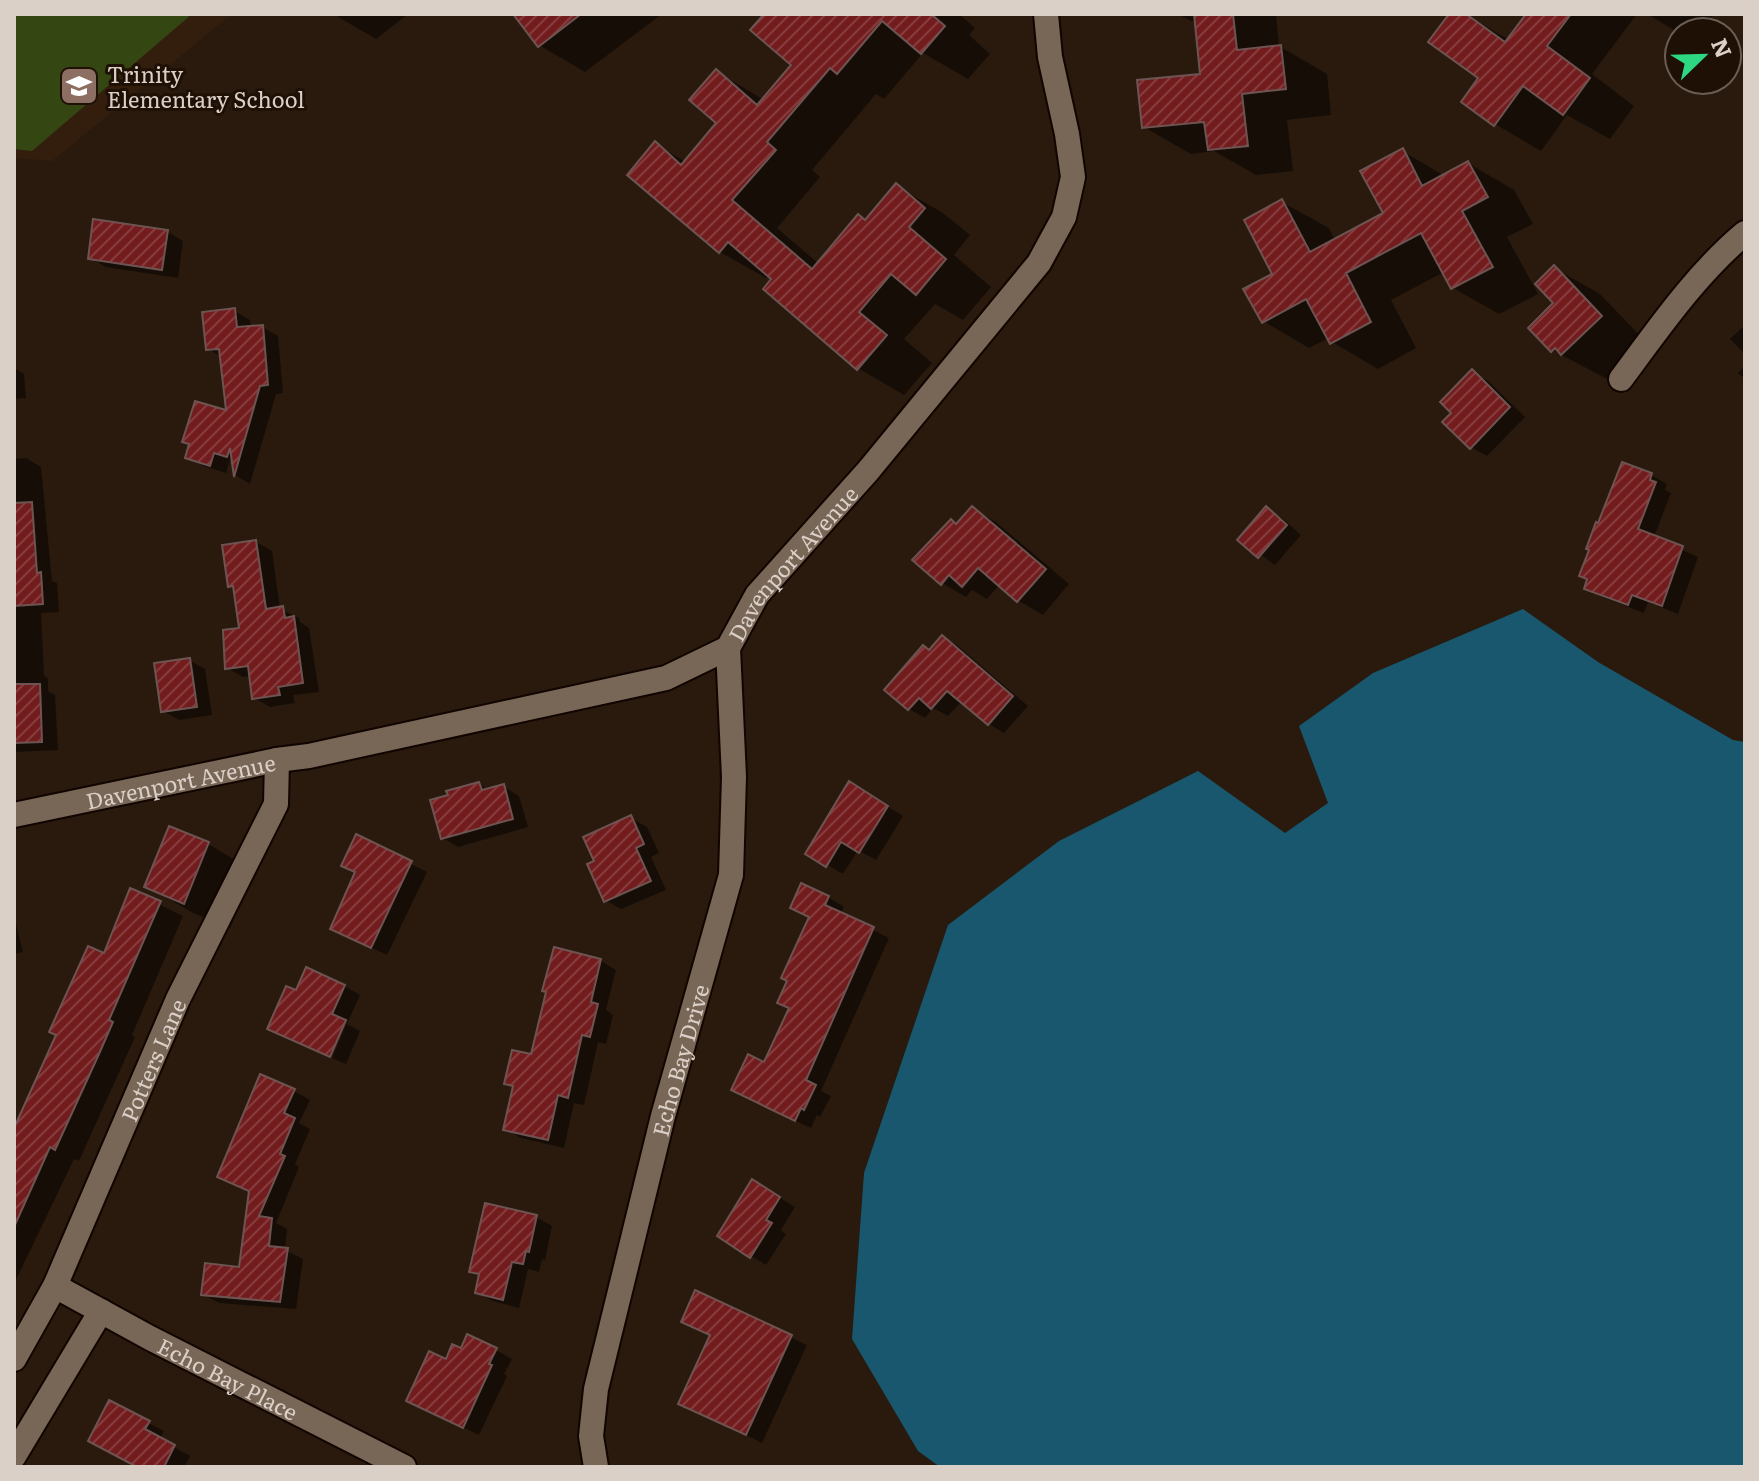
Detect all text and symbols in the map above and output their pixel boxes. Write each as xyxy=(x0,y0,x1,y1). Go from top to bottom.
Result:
north arrow xyxy=(1663,16,1743,96)
text: N xyxy=(1704,33,1742,63)
place label: Trinity Elementary School xyxy=(107,57,305,115)
school or university icon: Trinity Elementary School xyxy=(58,65,100,107)
street label: Davenport Avenue xyxy=(718,478,865,647)
street label: Davenport Avenue xyxy=(83,744,278,816)
street label: Echo Bay Drive xyxy=(642,980,716,1139)
street label: Potters Lane xyxy=(111,993,193,1126)
street label: Echo Bay Place xyxy=(152,1328,304,1427)

